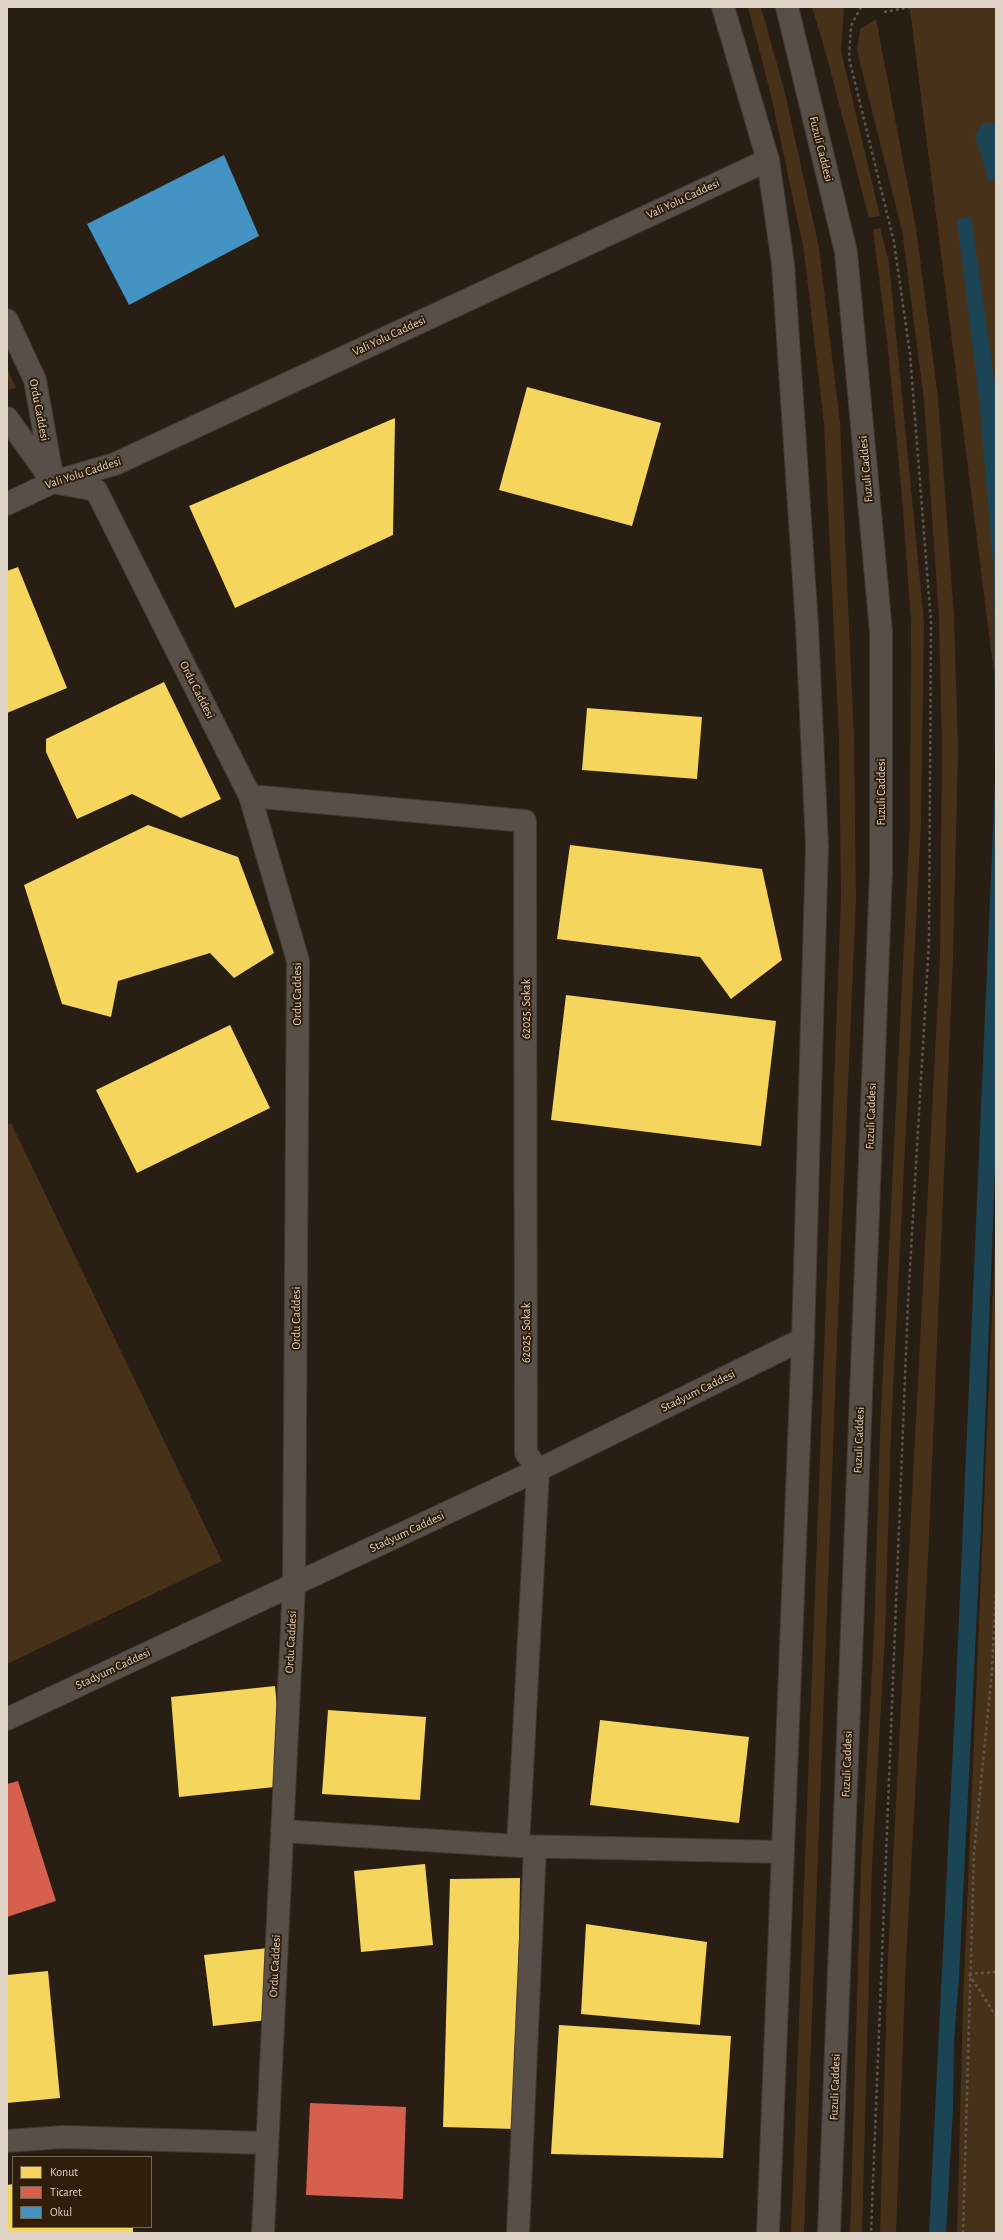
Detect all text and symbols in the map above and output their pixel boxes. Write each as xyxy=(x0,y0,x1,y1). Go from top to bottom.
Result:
street label: Fuzuli Caddesi xyxy=(806,115,836,183)
street label: Vali Yolu Caddesi xyxy=(644,176,722,222)
street label: Vali Yolu Caddesi xyxy=(350,313,428,359)
street label: Ordu Caddesi xyxy=(26,378,52,442)
street label: Fuzuli Caddesi xyxy=(856,435,876,503)
street label: Vali Yolu Caddesi xyxy=(43,454,123,492)
street label: Ordu Caddesi xyxy=(176,659,218,721)
street label: Fuzuli Caddesi xyxy=(874,759,888,825)
street label: Ordu Caddesi xyxy=(290,963,304,1025)
street label: 62025. Sokak xyxy=(519,979,533,1039)
street label: Fuzuli Caddesi xyxy=(863,1082,879,1150)
street label: Ordu Caddesi xyxy=(289,1287,303,1349)
street label: 62025. Sokak xyxy=(519,1303,533,1363)
street label: Stadyum Caddesi xyxy=(658,1367,738,1415)
street label: Fuzuli Caddesi xyxy=(851,1406,867,1474)
street label: Stadyum Caddesi xyxy=(367,1508,447,1556)
street label: Ordu Caddesi xyxy=(282,1610,300,1674)
street label: Stadyum Caddesi xyxy=(73,1645,153,1693)
street label: Fuzuli Caddesi xyxy=(839,1730,855,1798)
street label: Ordu Caddesi xyxy=(266,1934,284,1998)
street label: Fuzuli Caddesi xyxy=(827,2053,843,2121)
legend xyxy=(12,2156,152,2228)
text: Konut xyxy=(50,2166,78,2178)
text: Ticaret xyxy=(50,2186,82,2198)
text: Okul xyxy=(50,2206,72,2218)

